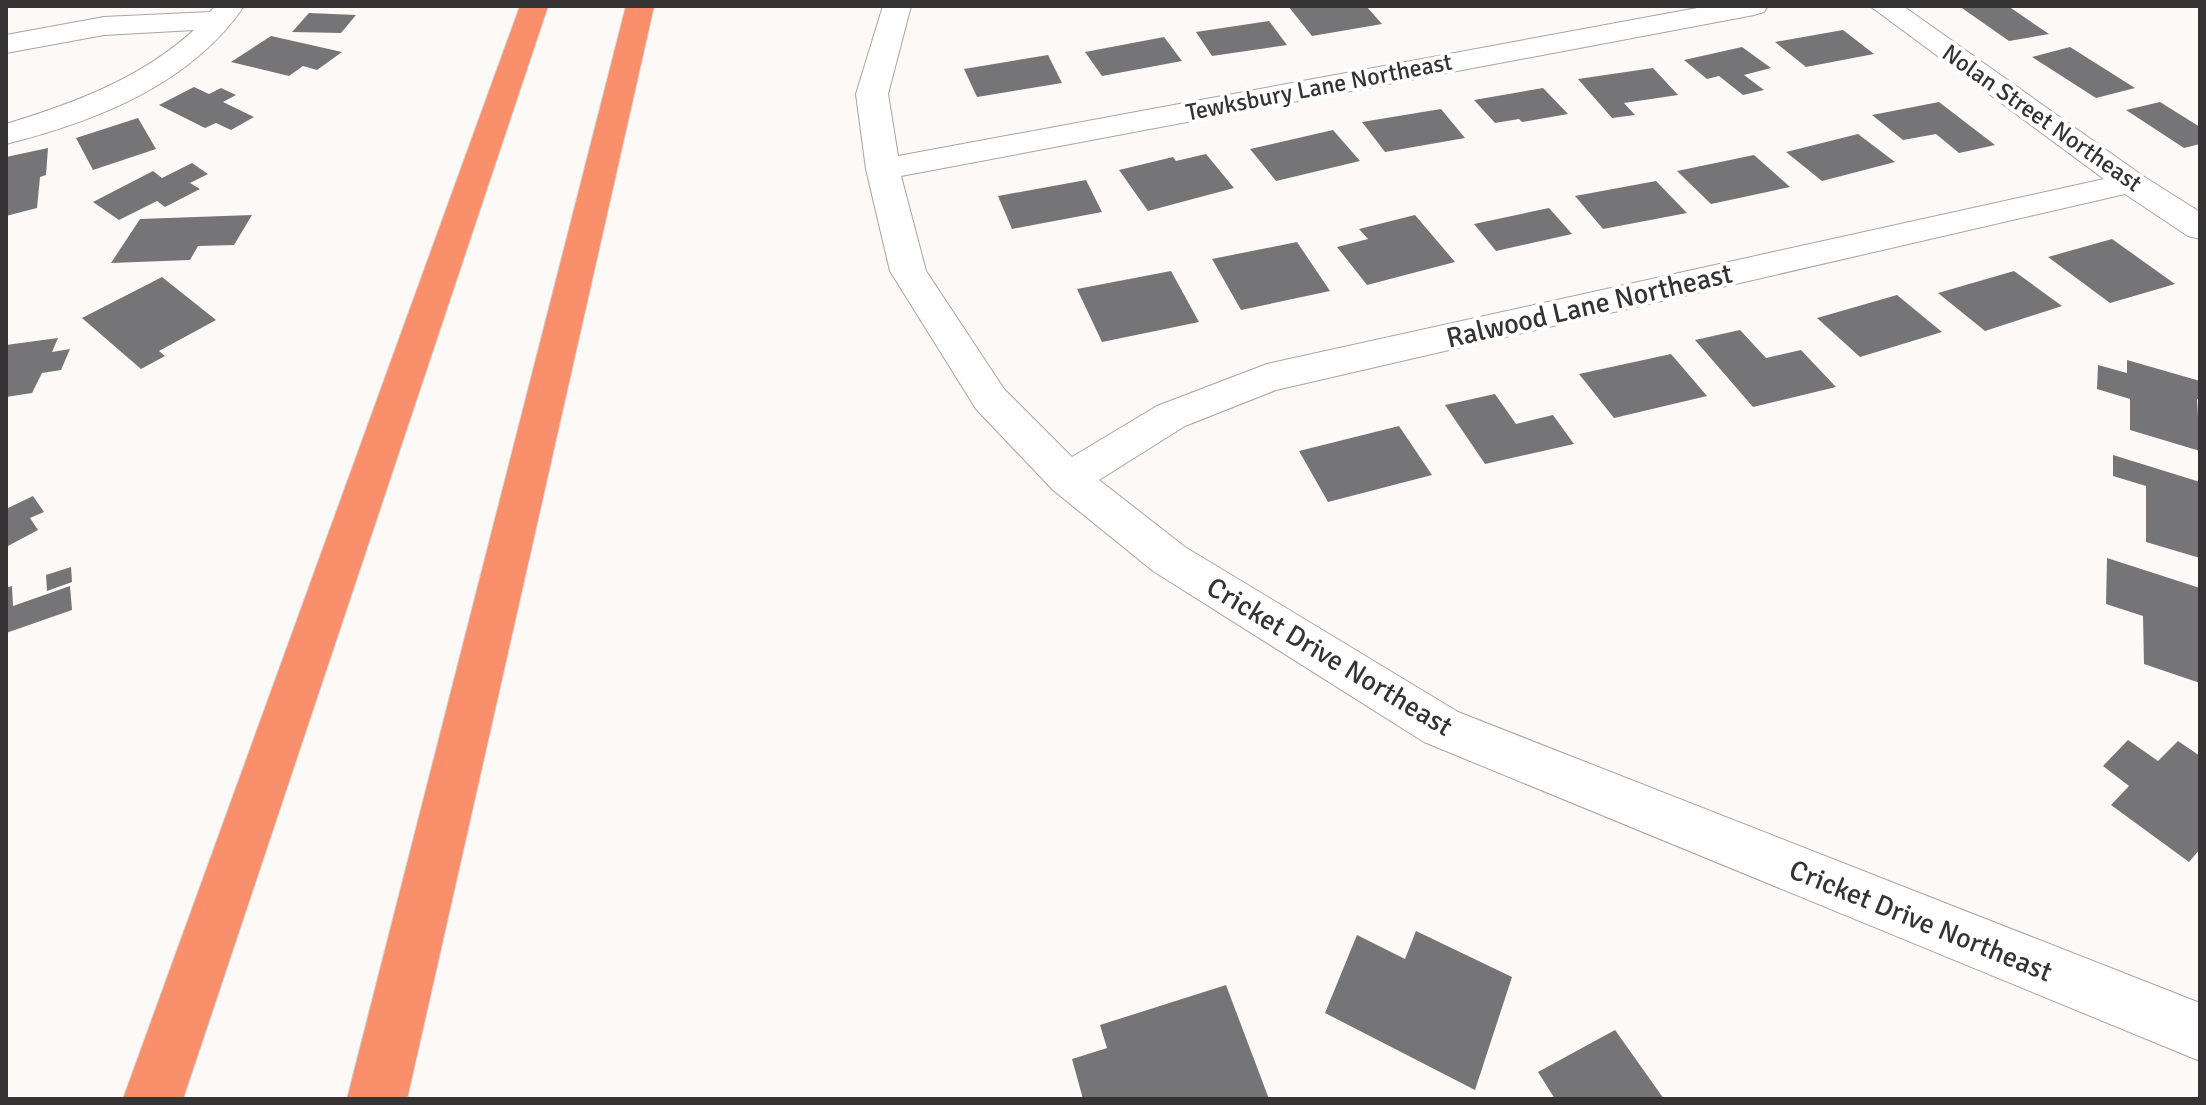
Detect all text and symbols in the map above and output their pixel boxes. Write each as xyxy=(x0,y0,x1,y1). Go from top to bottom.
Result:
street label: Nolan Street Northeast xyxy=(1936,38,2148,198)
street label: Tewksbury Lane Northeast xyxy=(1183,46,1455,128)
street label: Ralwood Lane Northeast xyxy=(1443,256,1736,355)
street label: Cricket Drive Northeast xyxy=(1200,570,1459,744)
street label: Cricket Drive Northeast xyxy=(1784,853,2057,989)

